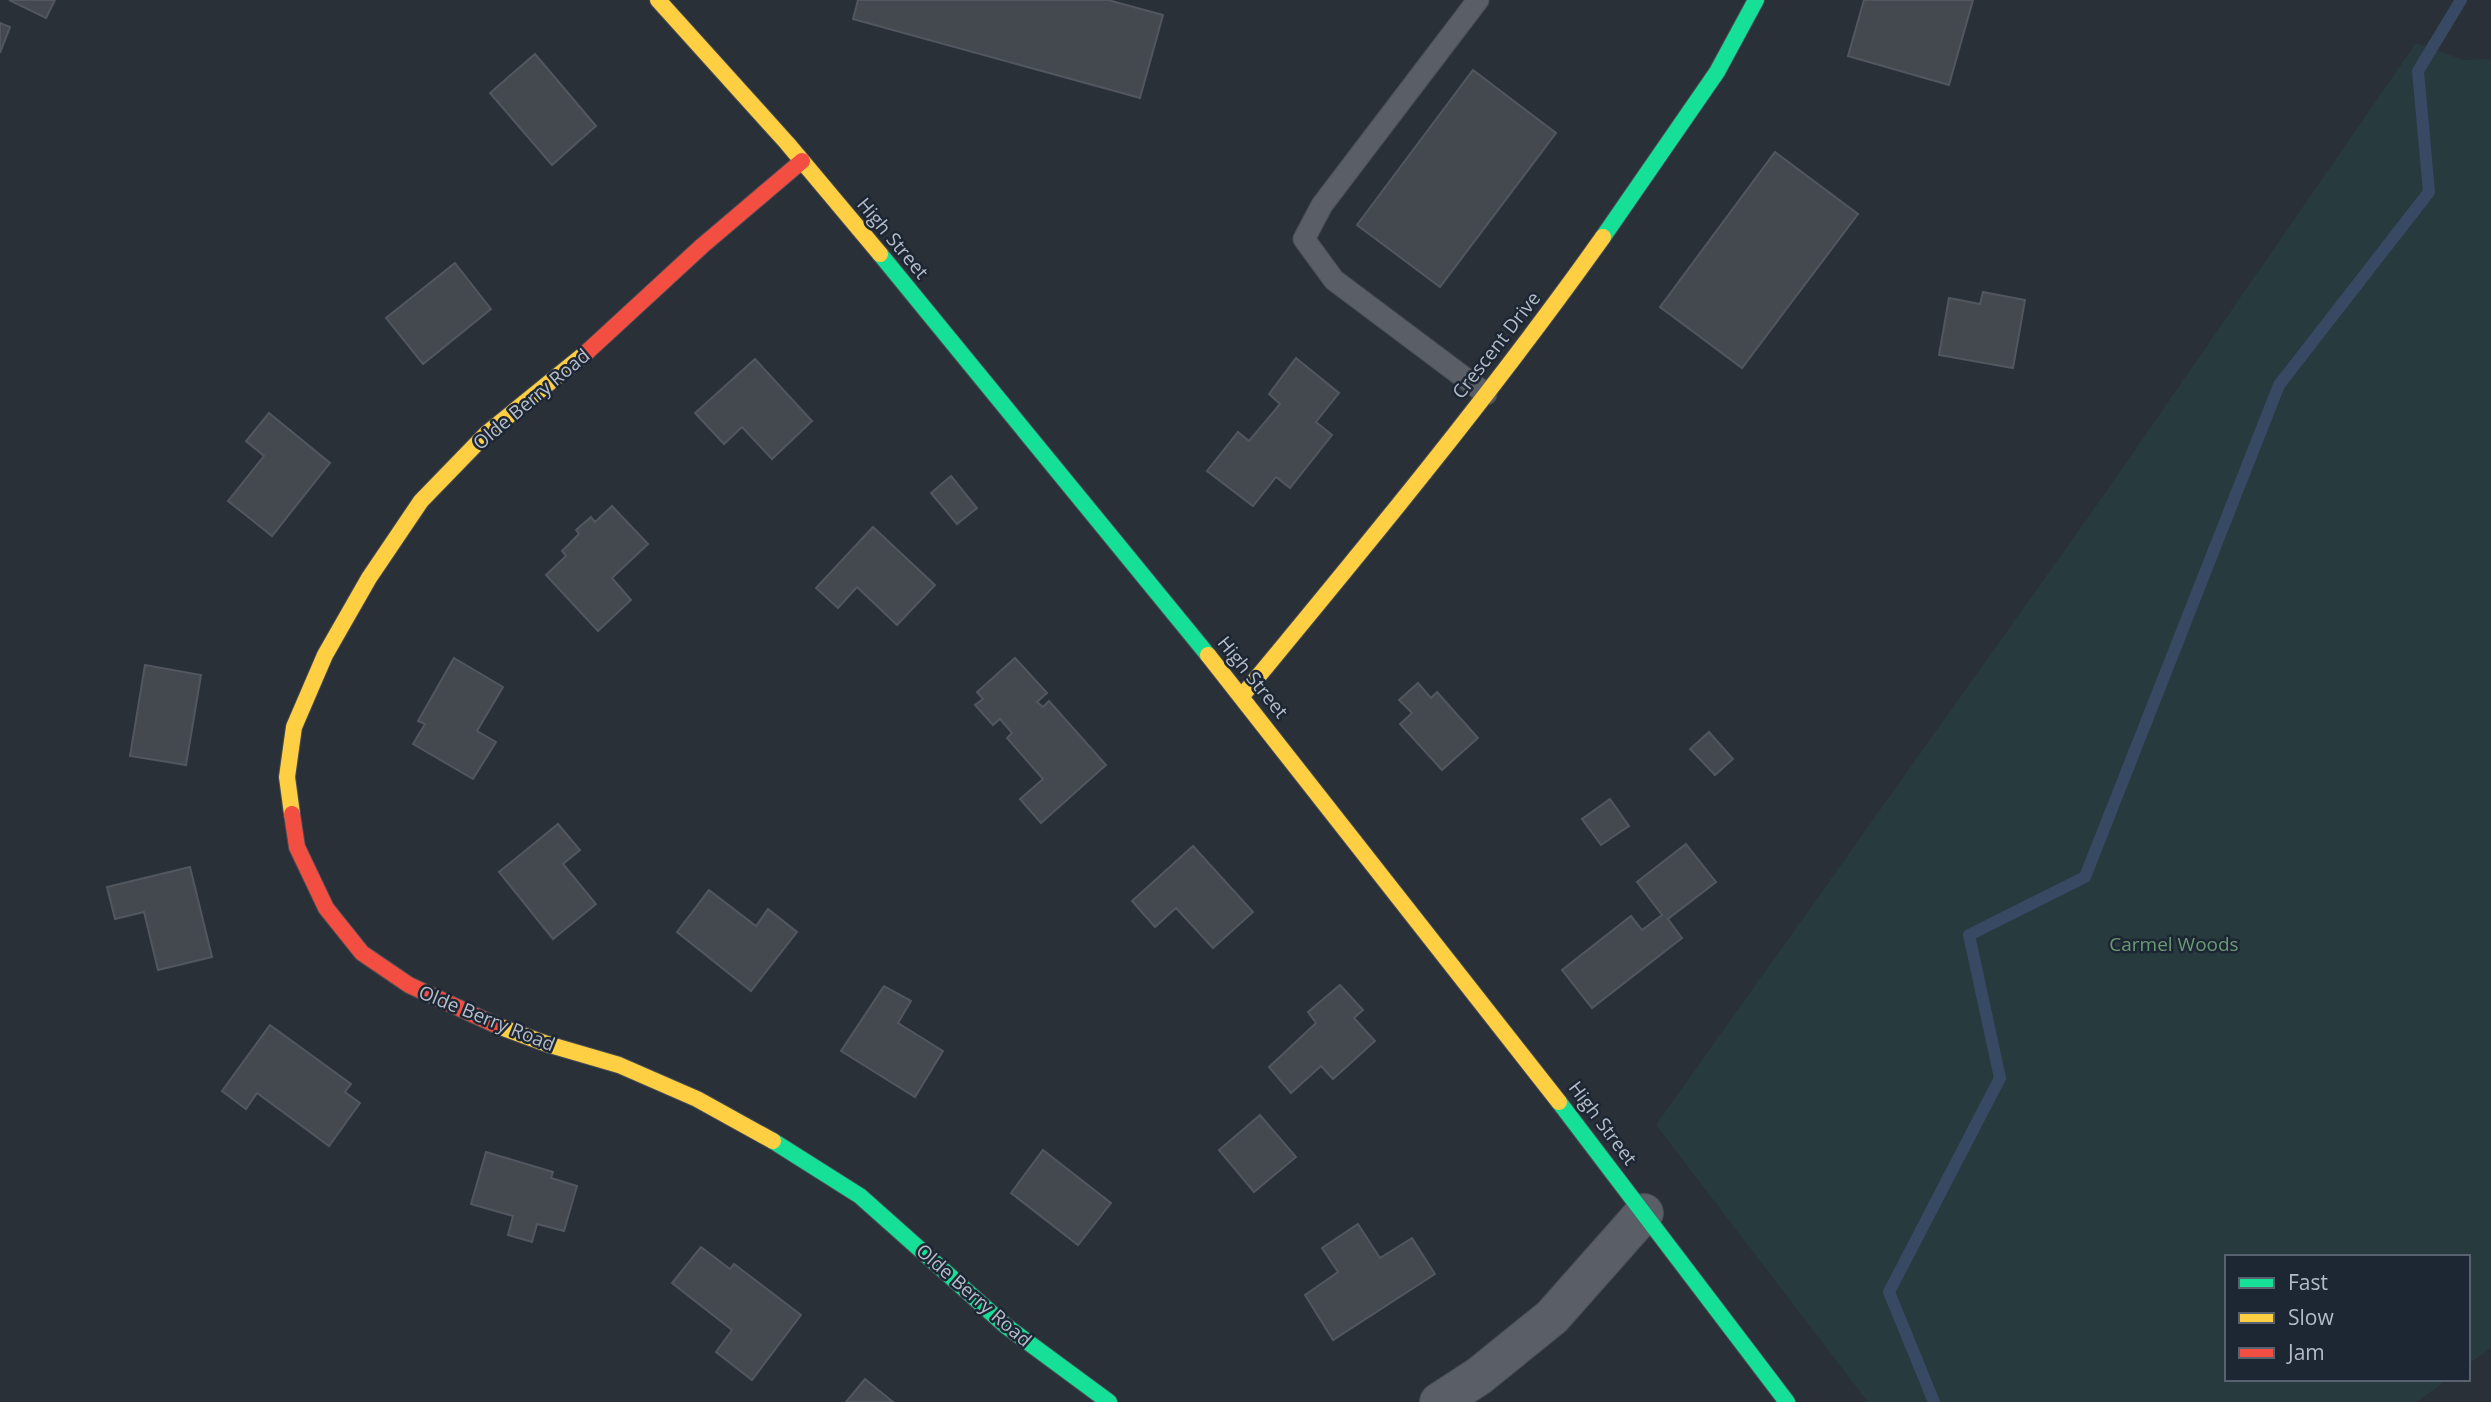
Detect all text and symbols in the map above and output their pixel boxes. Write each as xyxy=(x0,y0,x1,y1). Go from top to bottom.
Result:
street label: High Street xyxy=(851,192,935,284)
street label: Crescent Drive xyxy=(1446,286,1546,404)
street label: Olde Berry Road xyxy=(467,342,595,456)
street label: High Street xyxy=(1212,630,1294,724)
park label: Carmel Woods xyxy=(2109,931,2239,957)
street label: Olde Berry Road xyxy=(415,979,559,1057)
street label: High Street xyxy=(1563,1076,1643,1170)
street label: Olde Berry Road xyxy=(911,1238,1037,1352)
legend xyxy=(2225,1255,2470,1381)
text: Fast xyxy=(2288,1268,2328,1296)
text: Slow xyxy=(2288,1303,2334,1331)
text: Jam xyxy=(2286,1338,2325,1366)

